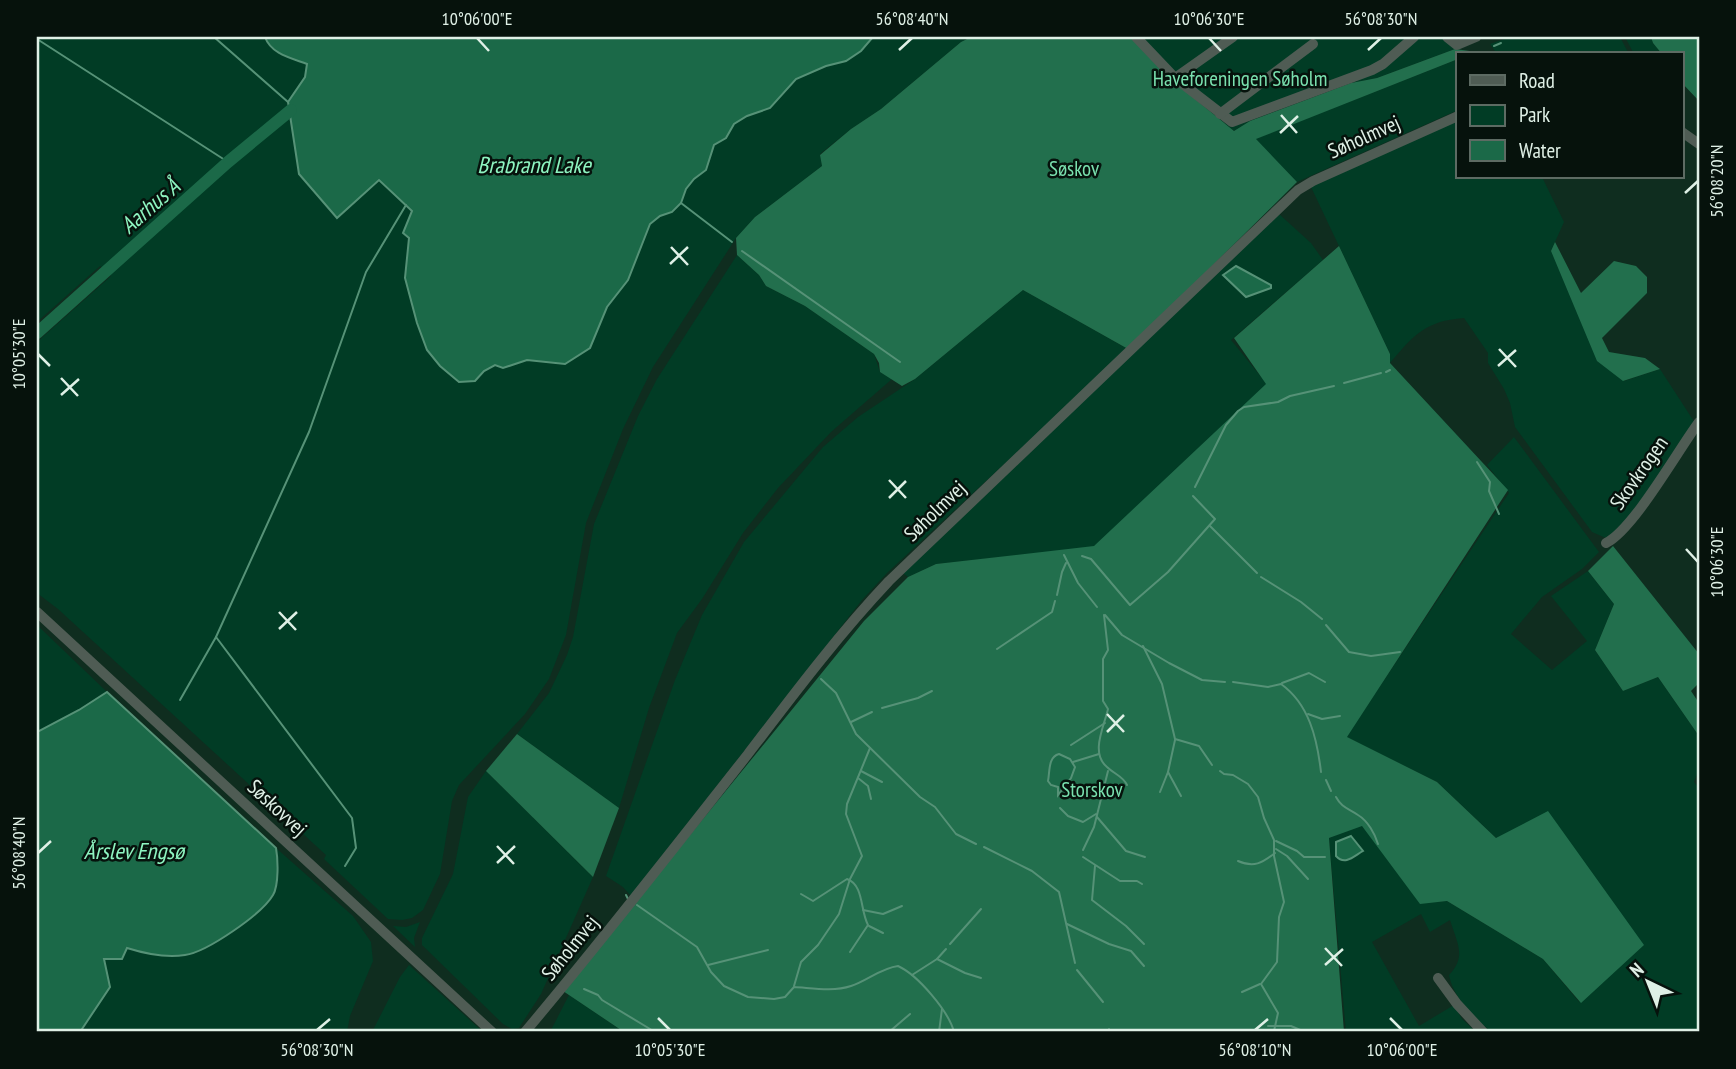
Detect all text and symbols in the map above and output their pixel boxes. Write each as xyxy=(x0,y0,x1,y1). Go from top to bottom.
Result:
text: 10°06'00"E xyxy=(442,7,512,30)
text: 56°08'40"N xyxy=(876,7,948,30)
text: 10°06'30"E xyxy=(1174,7,1244,30)
text: 56°08'30"N xyxy=(1345,7,1417,30)
legend xyxy=(1456,52,1684,178)
park label: Haveforeningen Søholm xyxy=(1153,65,1327,92)
text: Road xyxy=(1519,67,1555,94)
text: Park xyxy=(1519,101,1550,128)
street label: Søholmvej xyxy=(1323,109,1404,164)
text: Water xyxy=(1519,137,1561,164)
text: 56°08'20"N xyxy=(1705,145,1728,217)
water label: Brabrand Lake xyxy=(477,150,592,179)
park label: Søskov xyxy=(1049,155,1100,182)
water label: Aarhus Å xyxy=(114,171,187,239)
text: 10°05'30"E xyxy=(7,319,30,389)
street label: Skovkrogen xyxy=(1603,431,1674,515)
street label: Søholmvej xyxy=(898,474,971,547)
text: 10°06'30"E xyxy=(1705,527,1728,597)
street label: Søskovvej xyxy=(242,773,313,842)
park label: Storskov xyxy=(1061,776,1124,803)
text: 56°08'40"N xyxy=(7,817,30,889)
water label: Årslev Engsø xyxy=(84,836,186,865)
street label: Søholmvej xyxy=(535,910,604,986)
north arrow xyxy=(1614,946,1684,1016)
text: N xyxy=(1624,957,1648,982)
text: 56°08'30"N xyxy=(281,1038,353,1061)
text: 10°05'30"E xyxy=(635,1038,705,1061)
text: 56°08'10"N xyxy=(1219,1038,1291,1061)
text: 10°06'00"E xyxy=(1367,1038,1437,1061)

